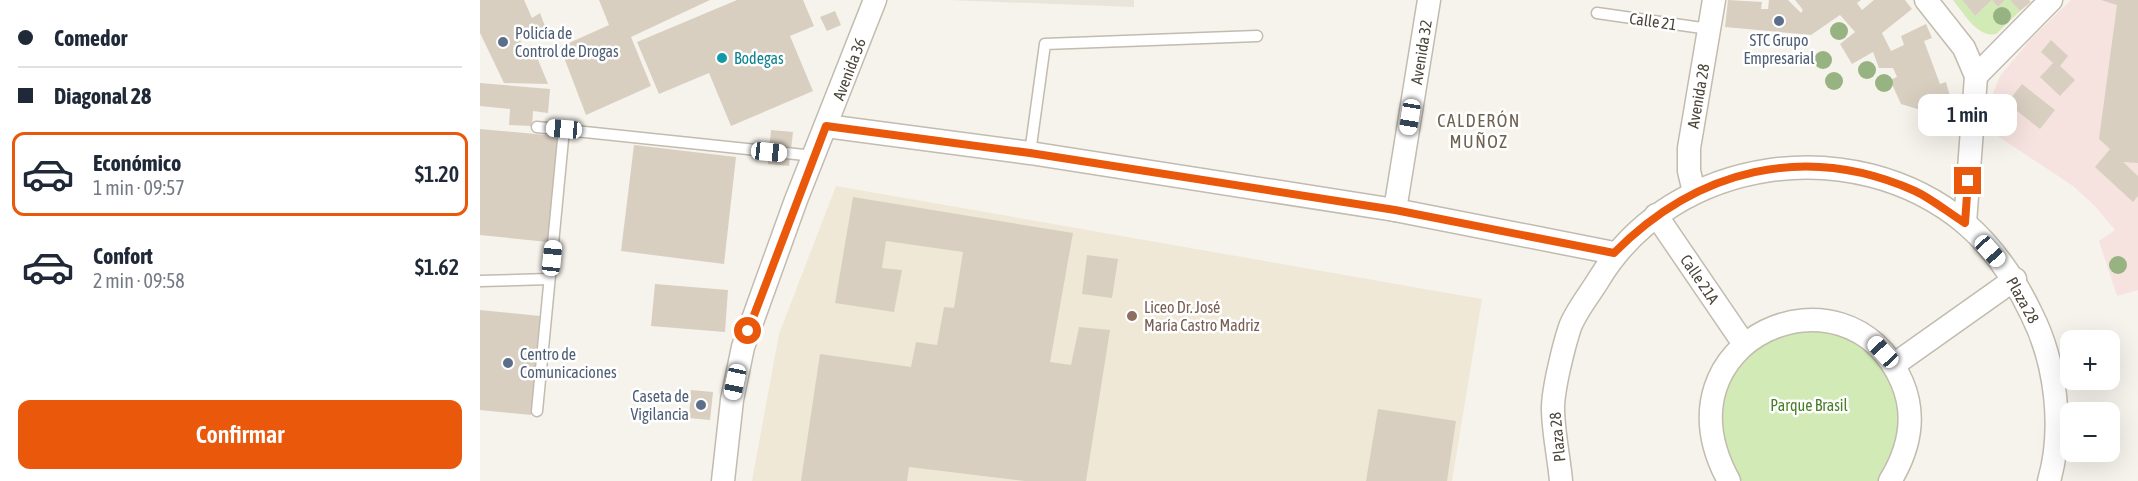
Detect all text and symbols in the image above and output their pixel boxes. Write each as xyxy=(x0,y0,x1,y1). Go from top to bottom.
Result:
street label: Calle 21 xyxy=(1628,9,1678,33)
marker: STC Grupo Empresarial xyxy=(1772,14,1786,28)
street label: Avenida 32 xyxy=(1407,18,1435,86)
place label: Policía de Control de Drogas xyxy=(515,24,619,61)
text: Comedor xyxy=(54,25,127,51)
place label: STC Grupo Empresarial xyxy=(1743,31,1815,68)
marker: Policía de Control de Drogas xyxy=(496,35,510,49)
street label: Avenida 36 xyxy=(829,35,869,103)
place label: Bodegas xyxy=(734,49,784,68)
marker: Bodegas xyxy=(715,51,729,65)
street label: Avenida 28 xyxy=(1683,62,1713,130)
text: Diagonal 28 xyxy=(54,83,151,109)
callout: 1 min xyxy=(1918,94,2018,136)
car xyxy=(1398,98,1422,136)
text: 1 min xyxy=(1947,103,1988,126)
district label: CALDERÓN MUÑOZ xyxy=(1437,110,1521,152)
car xyxy=(545,118,583,140)
car xyxy=(750,141,788,163)
icon: car xyxy=(21,147,75,201)
text: Económico xyxy=(93,150,181,176)
text: $1.20 xyxy=(415,161,459,187)
route end xyxy=(1954,167,1981,194)
text: 1 min · 09:57 xyxy=(93,176,185,199)
car xyxy=(1971,232,2009,270)
car xyxy=(541,239,563,277)
icon: car xyxy=(21,240,75,294)
text: Confort xyxy=(93,243,153,269)
street label: Calle 21A xyxy=(1677,251,1723,307)
text: $1.62 xyxy=(415,254,459,280)
text: 2 min · 09:58 xyxy=(93,269,185,292)
street label: Plaza 28 xyxy=(2003,274,2043,326)
place label: Liceo Dr. José María Castro Madriz xyxy=(1144,298,1260,334)
marker: Liceo Dr. José María Castro Madriz xyxy=(1125,309,1139,323)
route start xyxy=(734,317,761,344)
map controls xyxy=(2060,330,2120,462)
button: + xyxy=(2060,330,2120,390)
car xyxy=(1864,333,1902,371)
place label: Centro de Comunicaciones xyxy=(520,345,617,381)
marker: Centro de Comunicaciones xyxy=(501,356,515,370)
car xyxy=(722,363,748,401)
place label: Caseta de Vigilancia xyxy=(630,387,689,424)
park label: Parque Brasil xyxy=(1770,396,1848,415)
marker: Caseta de Vigilancia xyxy=(694,398,708,412)
button: Confirmar xyxy=(18,400,462,469)
button: − xyxy=(2060,402,2120,462)
street label: Plaza 28 xyxy=(1545,411,1569,463)

